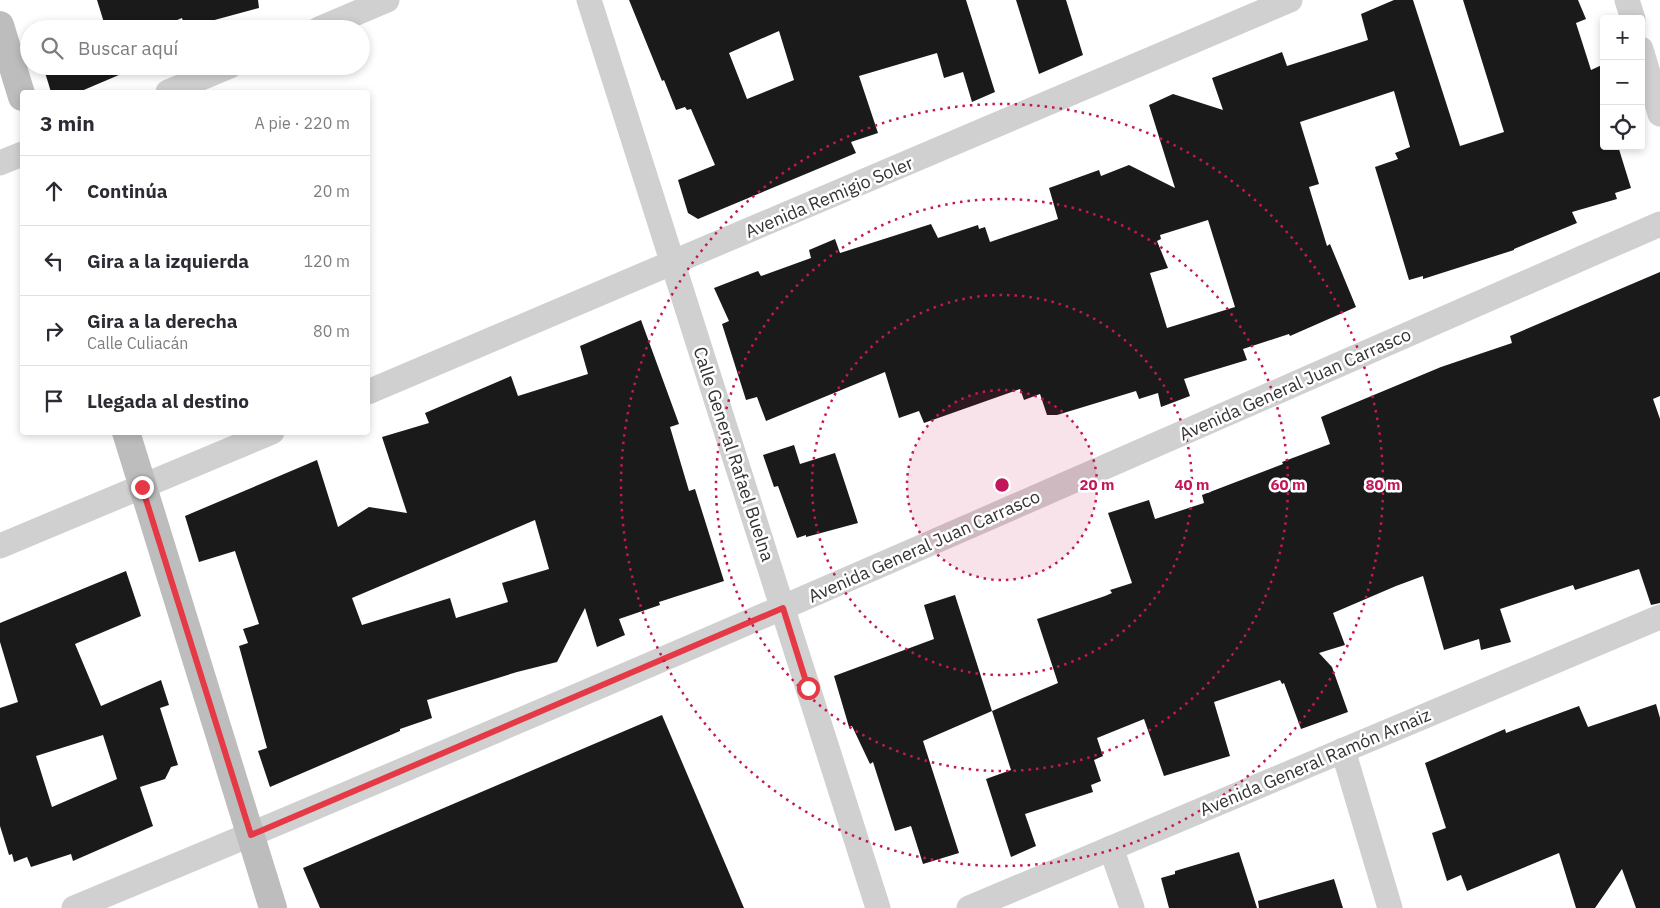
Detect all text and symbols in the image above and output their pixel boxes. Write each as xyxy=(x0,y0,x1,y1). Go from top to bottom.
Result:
map controls xyxy=(1600,15,1645,150)
button: + xyxy=(1600,15,1645,60)
search box xyxy=(20,20,370,75)
icon: search xyxy=(38,34,66,62)
text: Buscar aquí xyxy=(78,36,178,60)
button: − xyxy=(1600,60,1645,105)
button: locate xyxy=(1600,105,1645,150)
text: 3 min xyxy=(40,109,95,137)
text: A pie · 220 m xyxy=(255,113,350,133)
street label: Avenida Remigio Soler xyxy=(741,151,917,243)
icon: ahead xyxy=(40,177,68,205)
text: Continúa xyxy=(87,179,168,203)
text: 20 m xyxy=(313,181,350,201)
icon: left xyxy=(40,247,68,275)
text: Gira a la izquierda xyxy=(87,249,249,273)
text: 120 m xyxy=(303,251,350,271)
text: Gira a la derecha xyxy=(87,309,238,333)
icon: right xyxy=(40,317,68,345)
text: 80 m xyxy=(313,321,350,341)
street label: Avenida General Juan Carrasco xyxy=(1175,322,1415,446)
text: Calle Culiacán xyxy=(87,333,188,353)
street label: Calle General Rafael Buelna xyxy=(688,344,780,565)
icon: arrive xyxy=(40,387,68,415)
text: Llegada al destino xyxy=(87,389,249,413)
text: 20 m xyxy=(1080,475,1114,494)
text: 40 m xyxy=(1175,475,1209,494)
text: 60 m xyxy=(1271,475,1305,494)
text: 80 m xyxy=(1366,475,1400,494)
route end xyxy=(131,476,154,499)
centre of rings xyxy=(993,476,1011,494)
street label: Avenida General Juan Carrasco xyxy=(804,484,1044,608)
route start xyxy=(797,677,820,700)
street label: Avenida General Ramón Arnaiz xyxy=(1196,703,1434,821)

